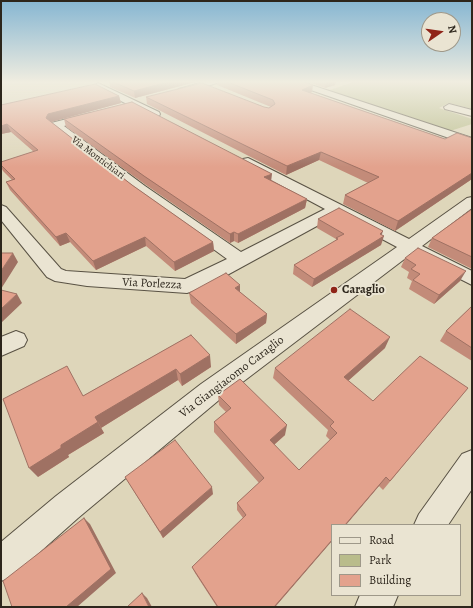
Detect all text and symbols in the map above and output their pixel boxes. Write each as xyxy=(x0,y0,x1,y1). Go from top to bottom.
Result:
north arrow xyxy=(421,12,461,52)
text: N xyxy=(444,24,460,35)
street label: Via Montichiari xyxy=(69,134,127,182)
street label: Via Porlezza xyxy=(122,275,182,293)
place label: Caraglio xyxy=(342,283,385,297)
marker: Caraglio xyxy=(329,285,339,295)
street label: Via Giangiacomo Caraglio xyxy=(177,333,287,421)
legend xyxy=(331,524,461,596)
text: Road xyxy=(369,532,394,548)
text: Park xyxy=(369,552,392,568)
text: Building xyxy=(369,572,411,588)

